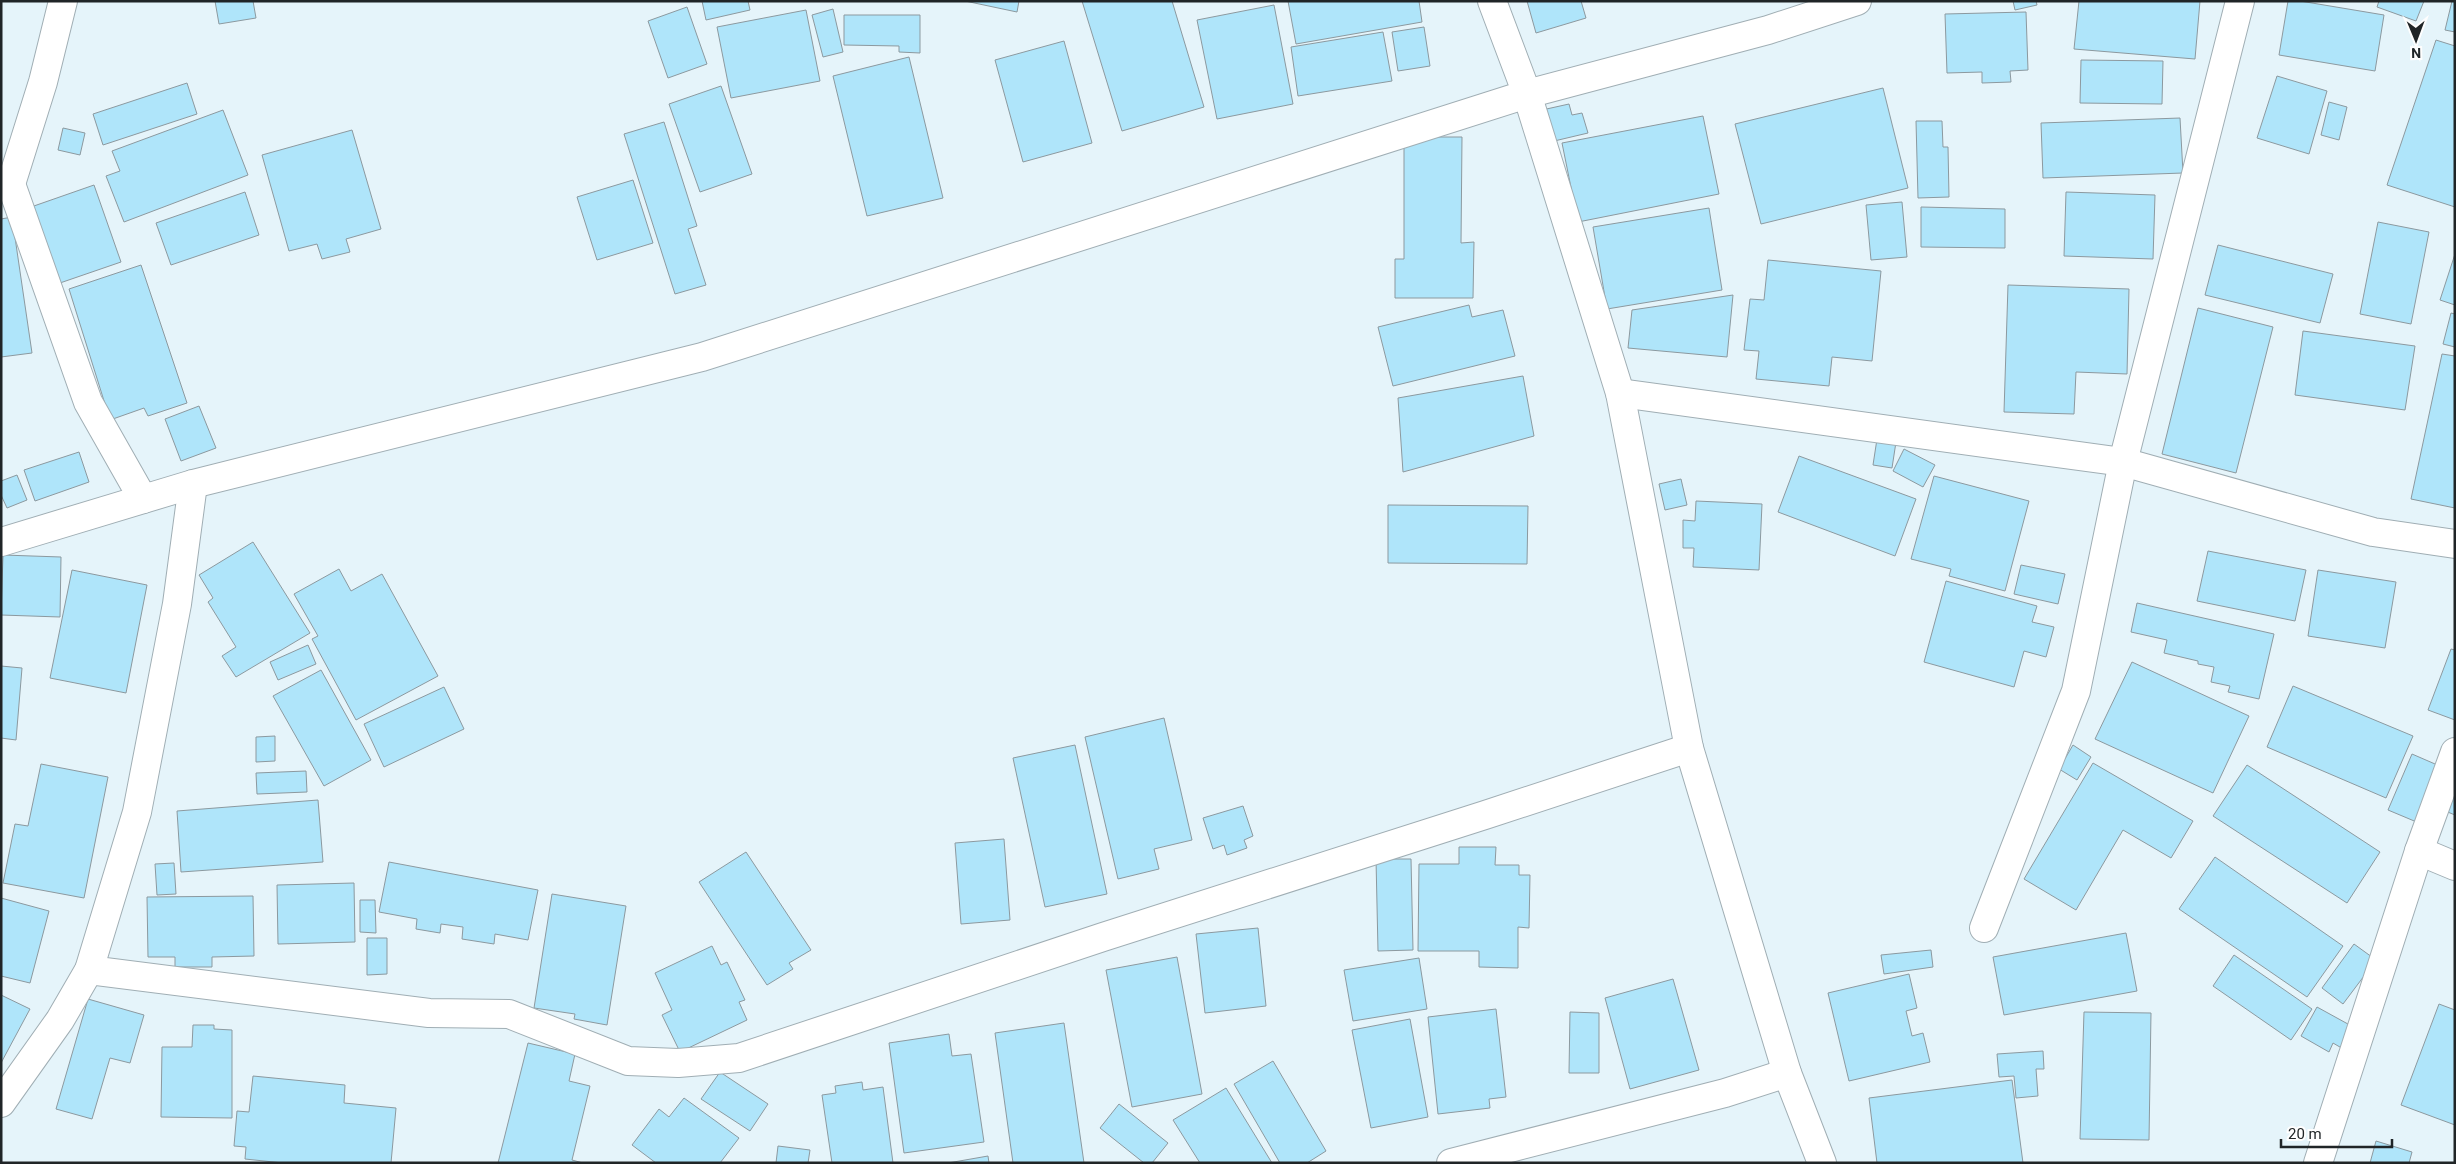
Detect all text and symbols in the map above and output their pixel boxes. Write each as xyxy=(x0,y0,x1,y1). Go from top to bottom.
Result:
north arrow xyxy=(2391,15,2441,65)
text: N xyxy=(2411,45,2421,61)
scale bar xyxy=(2281,1116,2392,1148)
text: 20 m xyxy=(2288,1125,2322,1143)

